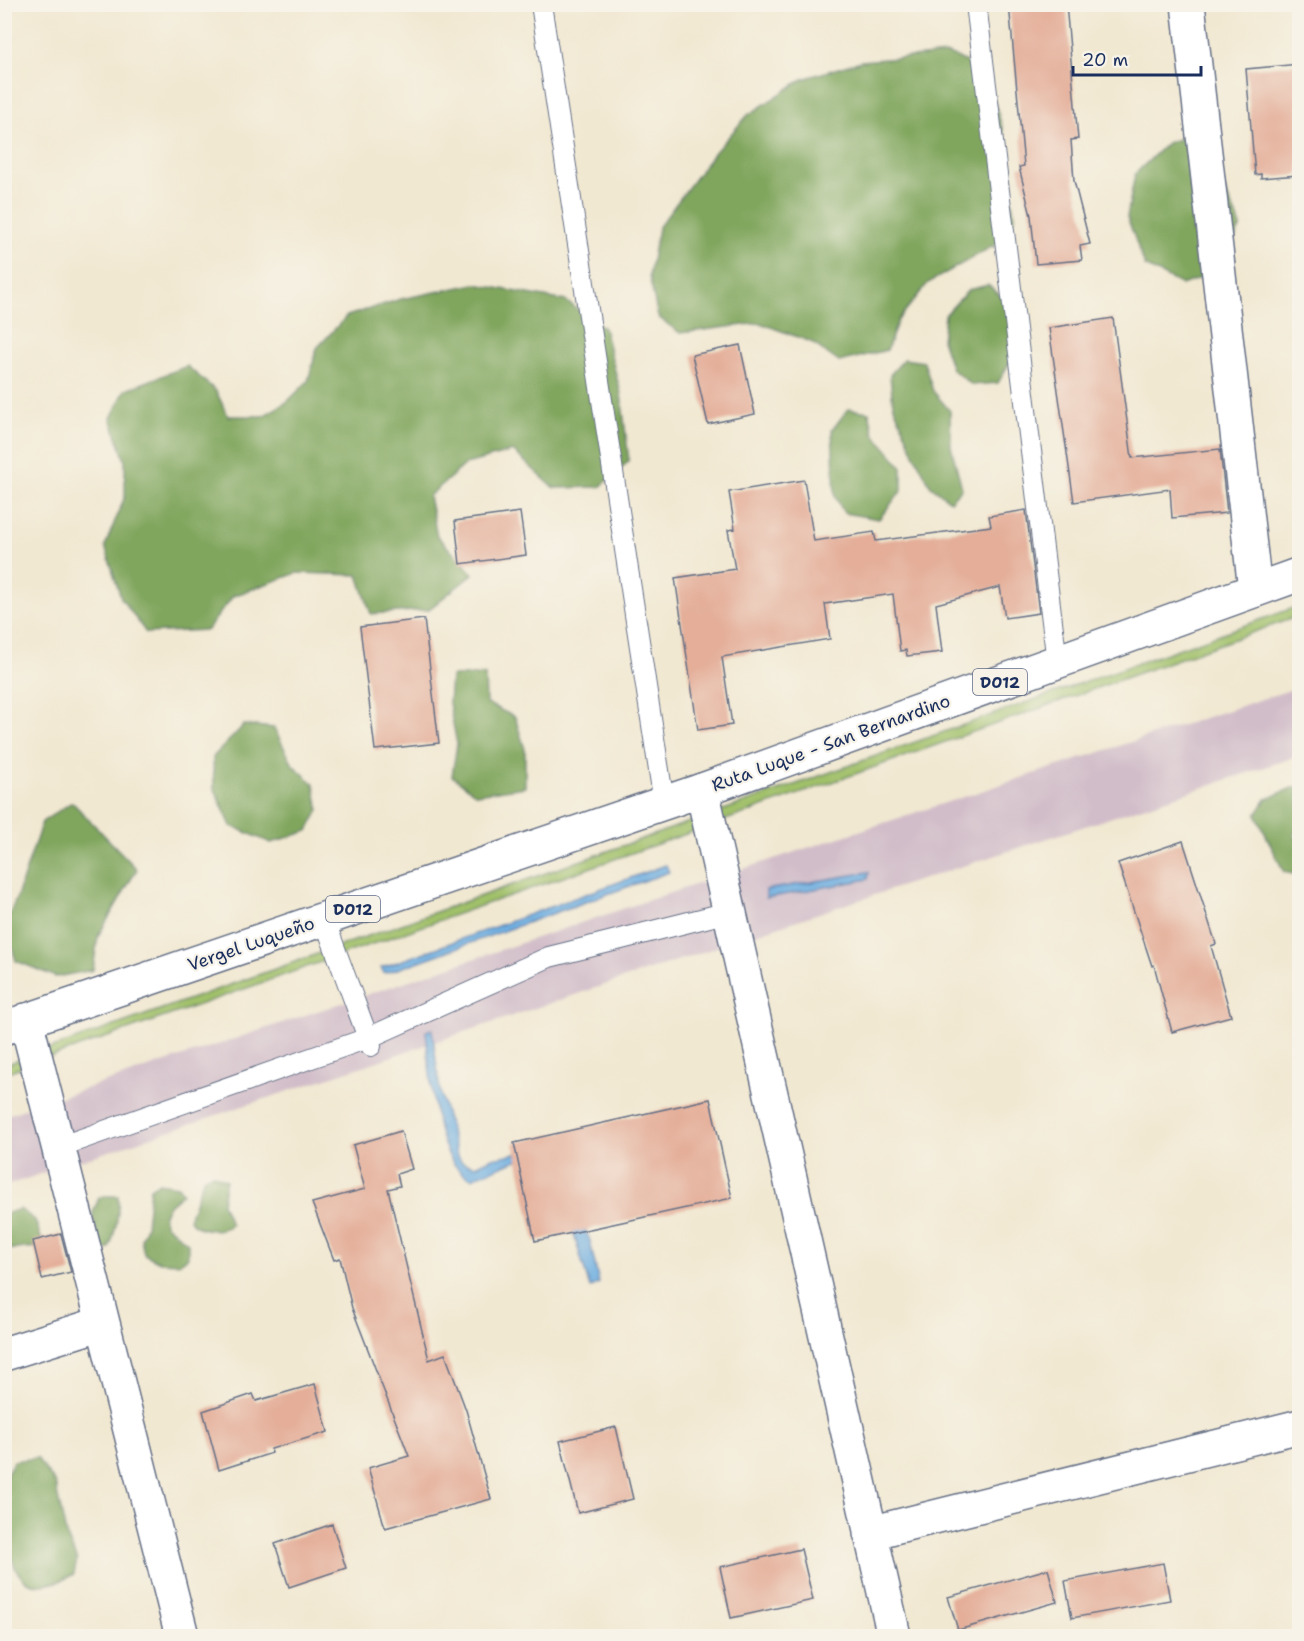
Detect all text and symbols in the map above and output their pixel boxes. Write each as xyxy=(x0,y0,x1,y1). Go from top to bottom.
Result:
scale bar xyxy=(1073,39,1200,77)
text: 20 m xyxy=(1082,48,1128,72)
road number: D012 xyxy=(973,669,1027,695)
street label: Ruta Luque - San Bernardino xyxy=(708,689,954,797)
road number: D012 xyxy=(326,896,380,922)
street label: Vergel Luqueño xyxy=(184,911,318,977)

